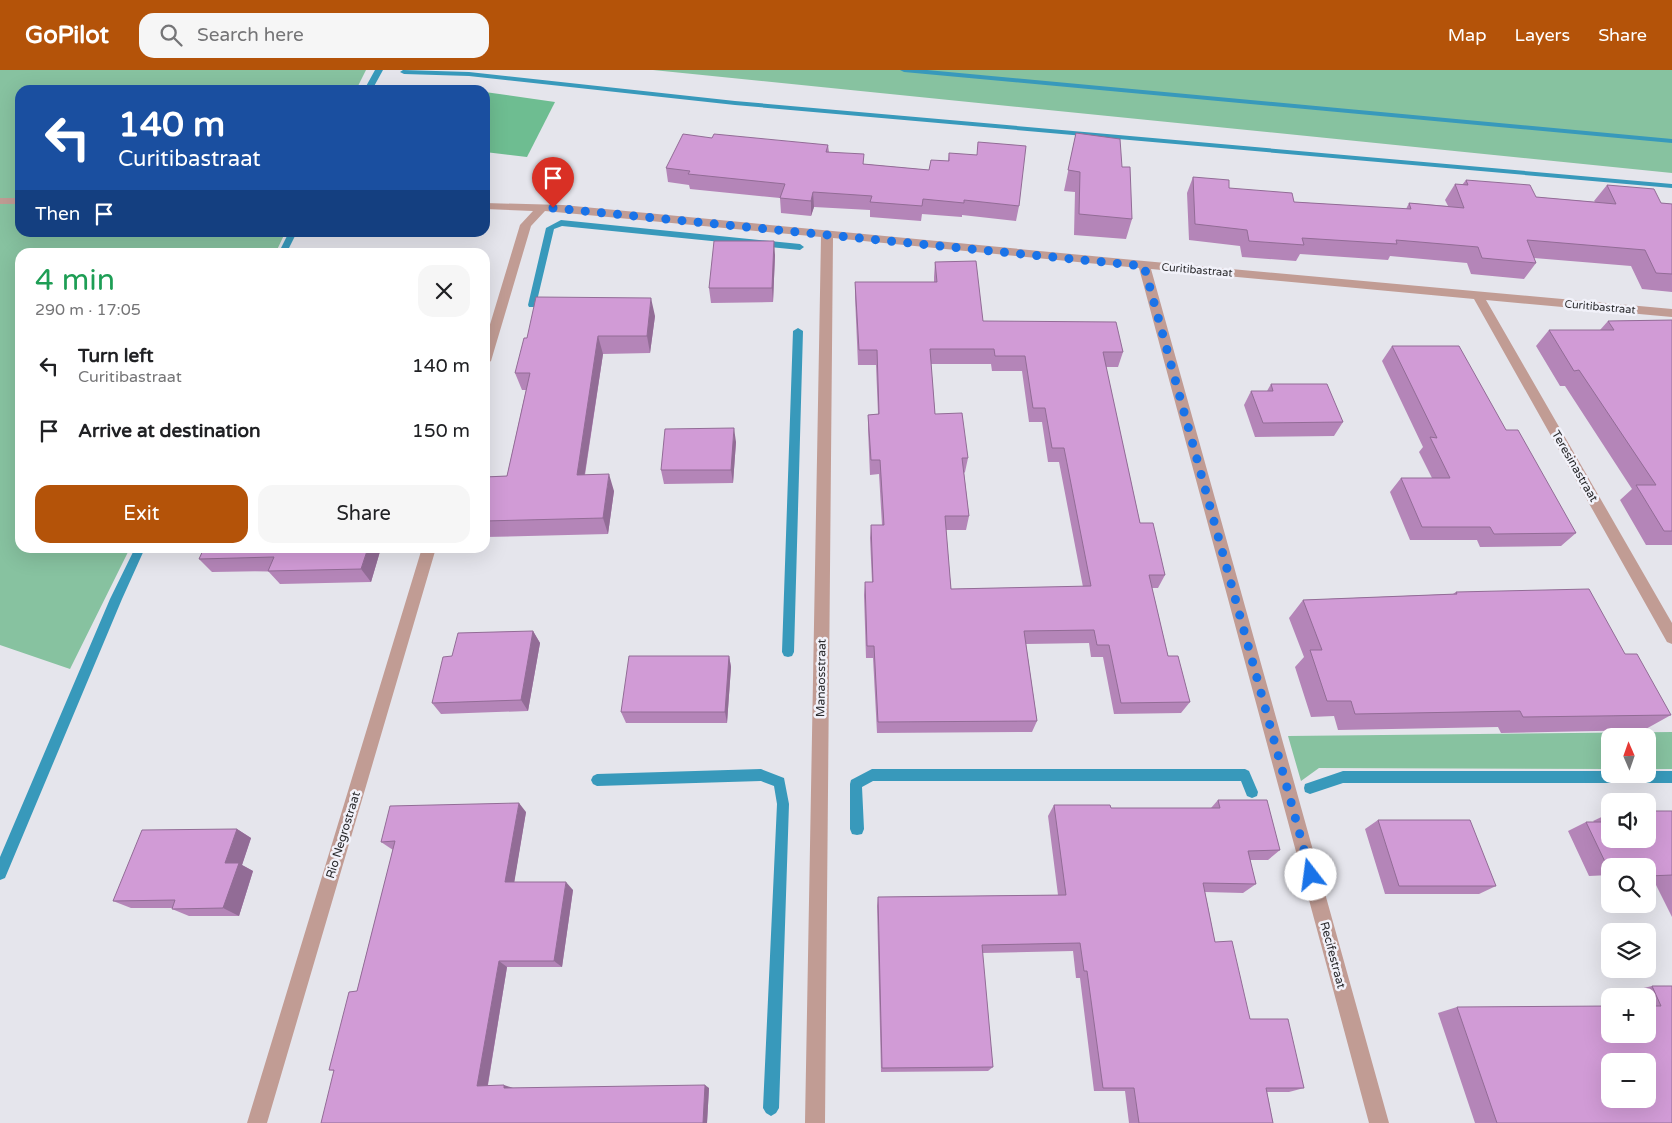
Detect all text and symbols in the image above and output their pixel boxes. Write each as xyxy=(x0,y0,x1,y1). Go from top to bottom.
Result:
search box xyxy=(139,13,489,58)
text: GoPilot xyxy=(25,21,109,50)
icon: search xyxy=(157,21,185,49)
text: Search here xyxy=(197,24,304,46)
text: Map xyxy=(1448,24,1487,46)
text: Layers xyxy=(1515,24,1570,46)
text: Share xyxy=(1598,24,1647,46)
text: 140 m xyxy=(118,104,225,146)
icon: left xyxy=(35,105,100,170)
text: Curitibastraat xyxy=(118,146,261,172)
pin xyxy=(532,157,574,208)
icon: arrive xyxy=(539,164,567,192)
icon: arrive xyxy=(90,200,118,228)
text: Then xyxy=(35,203,80,225)
street label: Curitibastraat xyxy=(1161,260,1233,280)
text: 4 min xyxy=(35,262,115,299)
button: close xyxy=(418,265,470,317)
street label: Curitibastraat xyxy=(1564,297,1636,317)
text: 290 m · 17:05 xyxy=(35,300,141,320)
text: Turn left xyxy=(78,345,154,367)
icon: left xyxy=(35,352,63,380)
text: 140 m xyxy=(412,355,470,377)
text: Curitibastraat xyxy=(78,367,182,387)
icon: arrive xyxy=(35,417,63,445)
text: Arrive at destination xyxy=(78,420,261,442)
text: 150 m xyxy=(412,420,470,442)
street label: Teresinastraat xyxy=(1549,428,1601,505)
button: Exit xyxy=(35,485,248,543)
button: Share xyxy=(258,485,470,543)
street label: Manaosstraat xyxy=(813,638,829,717)
north arrow xyxy=(1601,728,1656,782)
map controls xyxy=(1601,728,1656,1108)
street label: Rio Negrostraat xyxy=(323,789,363,880)
button: sound xyxy=(1601,793,1656,848)
position arrow xyxy=(1284,848,1336,900)
button: search xyxy=(1601,858,1656,913)
street label: Recifestraat xyxy=(1317,920,1349,990)
button: layers xyxy=(1601,923,1656,978)
button: + xyxy=(1601,988,1656,1043)
button: − xyxy=(1601,1053,1656,1108)

